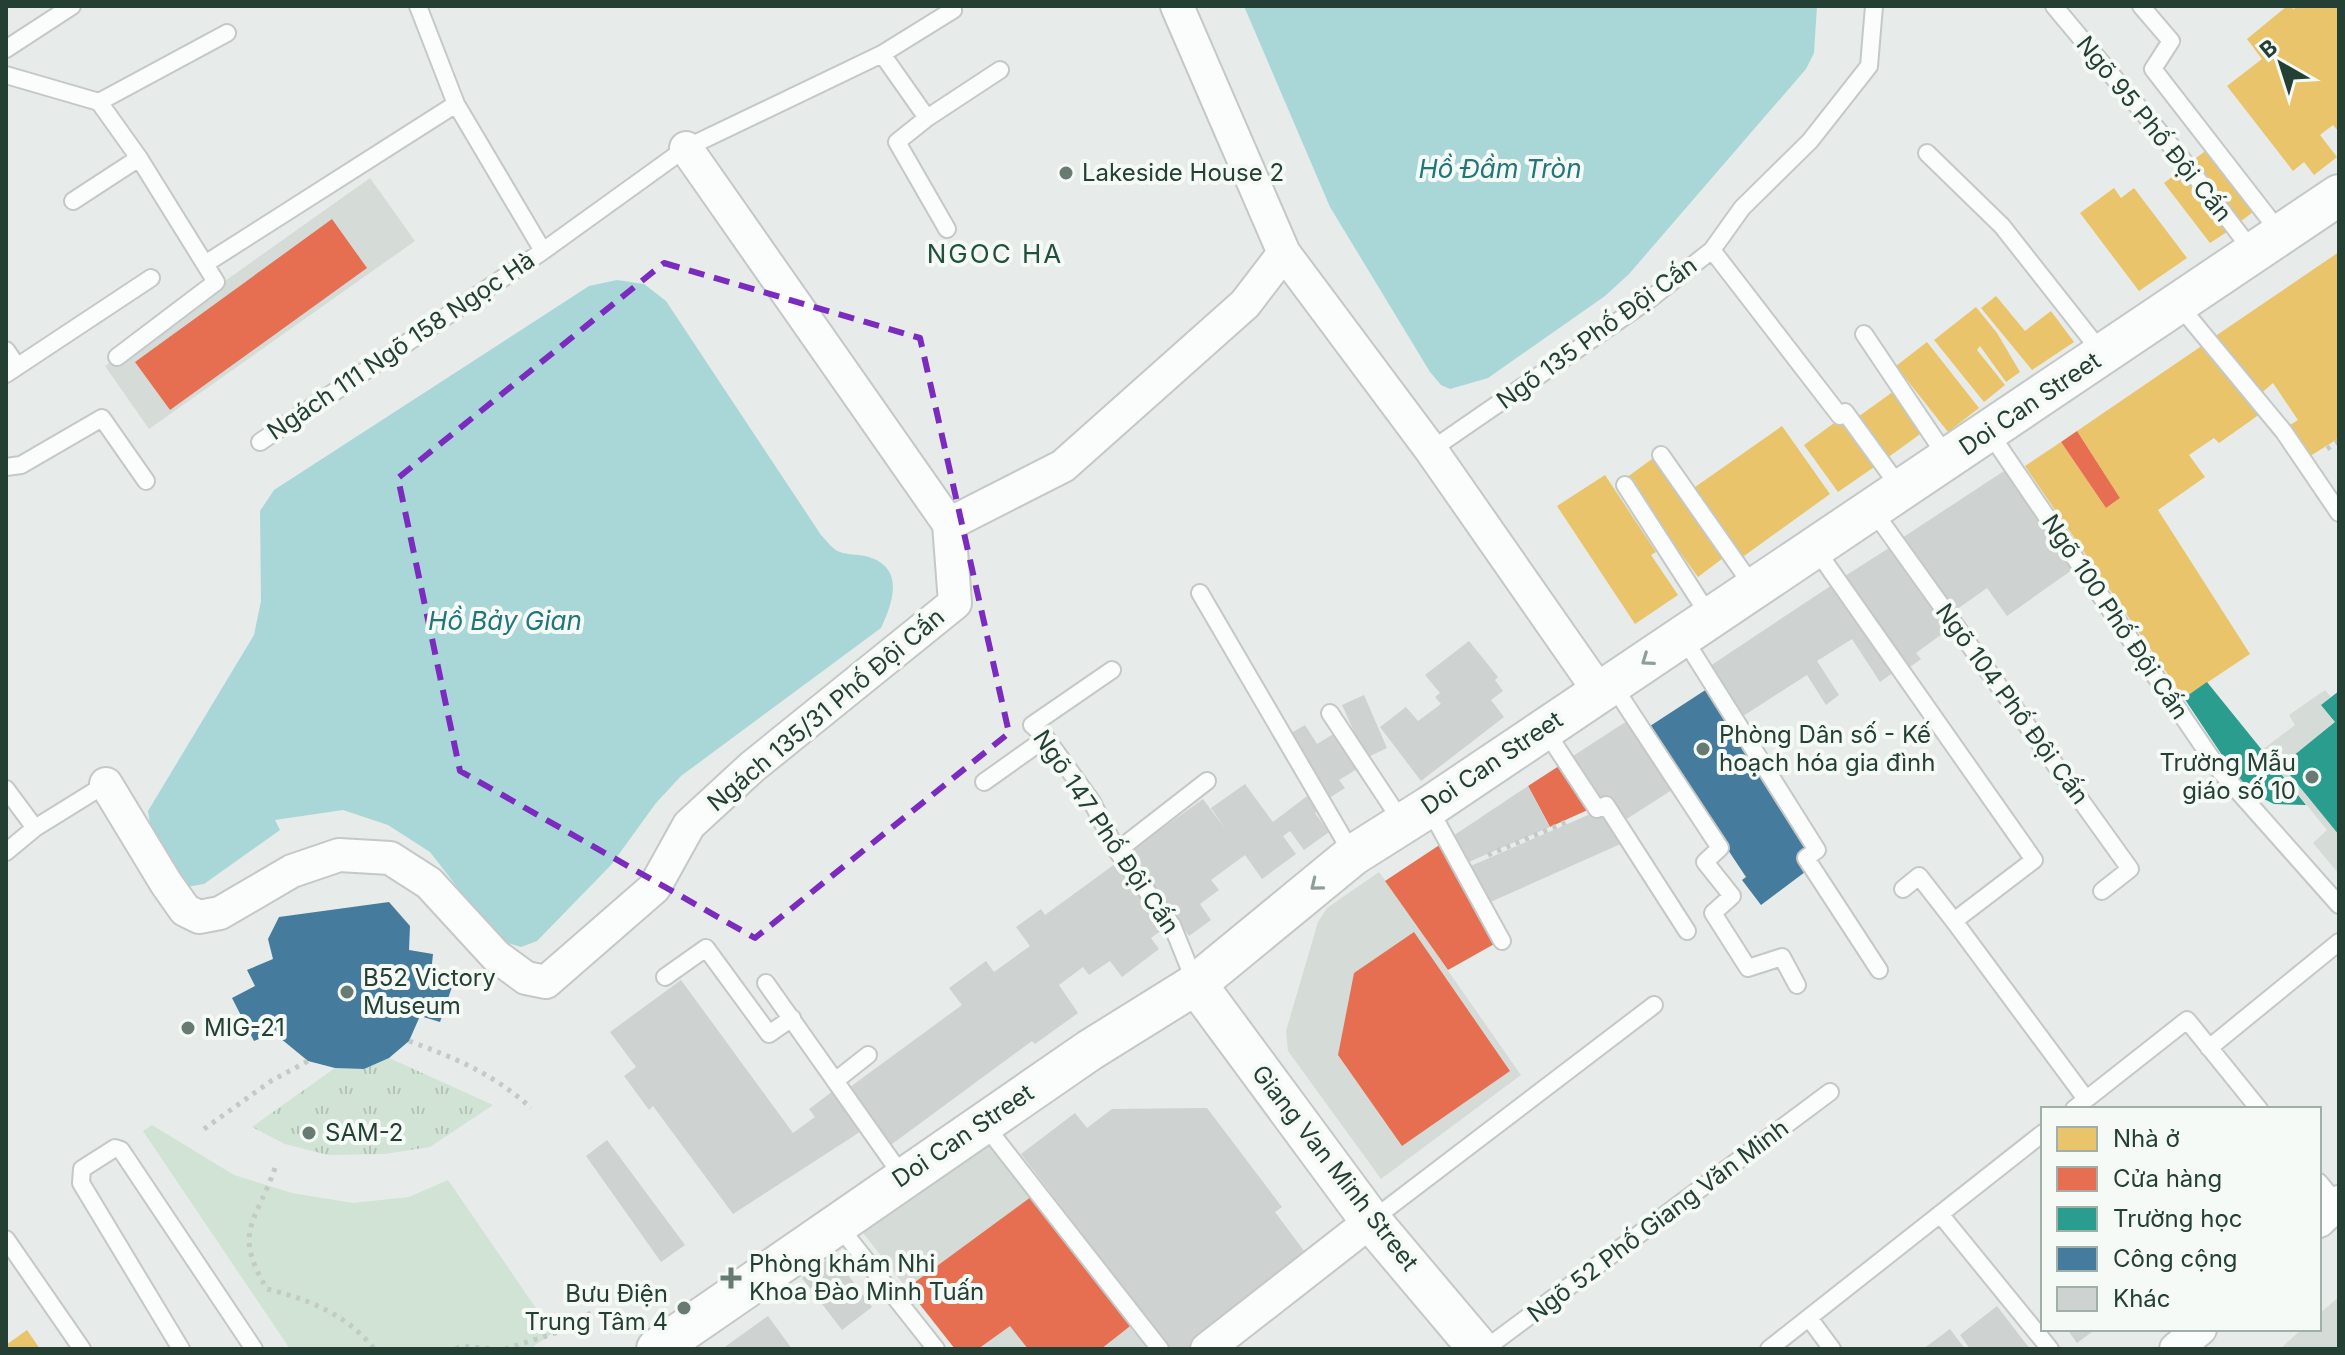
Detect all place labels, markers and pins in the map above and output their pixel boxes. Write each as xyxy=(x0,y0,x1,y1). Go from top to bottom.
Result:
place label: Lakeside House 2 xyxy=(1082,158,1284,187)
marker: Lakeside House 2 xyxy=(1057,164,1075,182)
place label: Phòng Dân số - Kế hoạch hóa gia đình xyxy=(1719,720,1935,777)
marker: Phòng Dân số - Kế hoạch hóa gia đình xyxy=(1694,740,1712,758)
place label: Trường Mẫu giáo số 10 xyxy=(2159,748,2296,805)
marker: Trường Mẫu giáo số 10 xyxy=(2303,768,2321,786)
place label: B52 Victory Museum xyxy=(363,963,496,1020)
marker: B52 Victory Museum xyxy=(338,983,356,1001)
place label: MIG-21 xyxy=(204,1013,285,1042)
marker: MIG-21 xyxy=(179,1019,197,1037)
place label: SAM-2 xyxy=(325,1118,404,1147)
marker: SAM-2 xyxy=(300,1124,318,1142)
place label: Phòng khám Nhi Khoa Đào Minh Tuấn xyxy=(749,1249,984,1306)
marker: Phòng khám Nhi Khoa Đào Minh Tuấn xyxy=(720,1267,742,1289)
place label: Bưu Điện Trung Tâm 4 xyxy=(525,1279,668,1336)
marker: Bưu Điện Trung Tâm 4 xyxy=(675,1299,693,1317)

